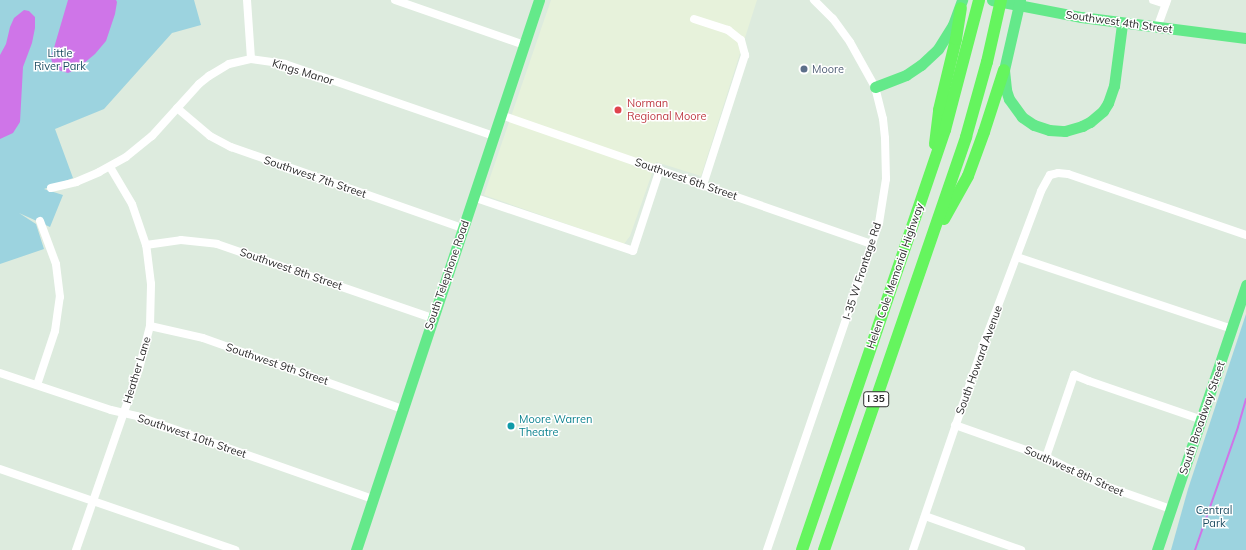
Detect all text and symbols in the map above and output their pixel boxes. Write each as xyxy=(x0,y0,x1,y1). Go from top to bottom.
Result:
street label: Southwest 4th Street xyxy=(1065,8,1173,36)
park label: Little River Park xyxy=(34,47,86,73)
street label: Kings Manor xyxy=(271,56,335,88)
place label: Moore xyxy=(812,62,844,76)
marker: Moore xyxy=(799,64,809,74)
place label: Norman Regional Moore xyxy=(627,97,706,123)
marker: Norman Regional Moore xyxy=(612,104,624,116)
street label: Southwest 7th Street xyxy=(262,153,368,201)
street label: Southwest 6th Street xyxy=(633,155,739,203)
street label: Helen Cole Memorial Highway xyxy=(864,201,926,351)
street label: South Telephone Road xyxy=(422,219,472,331)
street label: I-35 W Frontage Rd xyxy=(840,221,884,321)
street label: Southwest 8th Street xyxy=(238,245,344,293)
street label: South Howard Avenue xyxy=(953,304,1005,416)
street label: Heather Lane xyxy=(121,335,153,405)
street label: Southwest 9th Street xyxy=(224,340,330,388)
street label: South Broadway Street xyxy=(1176,360,1228,476)
road number: I 35 xyxy=(863,391,889,407)
street label: Southwest 10th Street xyxy=(136,411,248,461)
place label: Moore Warren Theatre xyxy=(519,413,592,439)
marker: Moore Warren Theatre xyxy=(506,421,516,431)
street label: Southwest 8th Street xyxy=(1022,443,1126,499)
park label: Central Park xyxy=(1196,504,1232,530)

